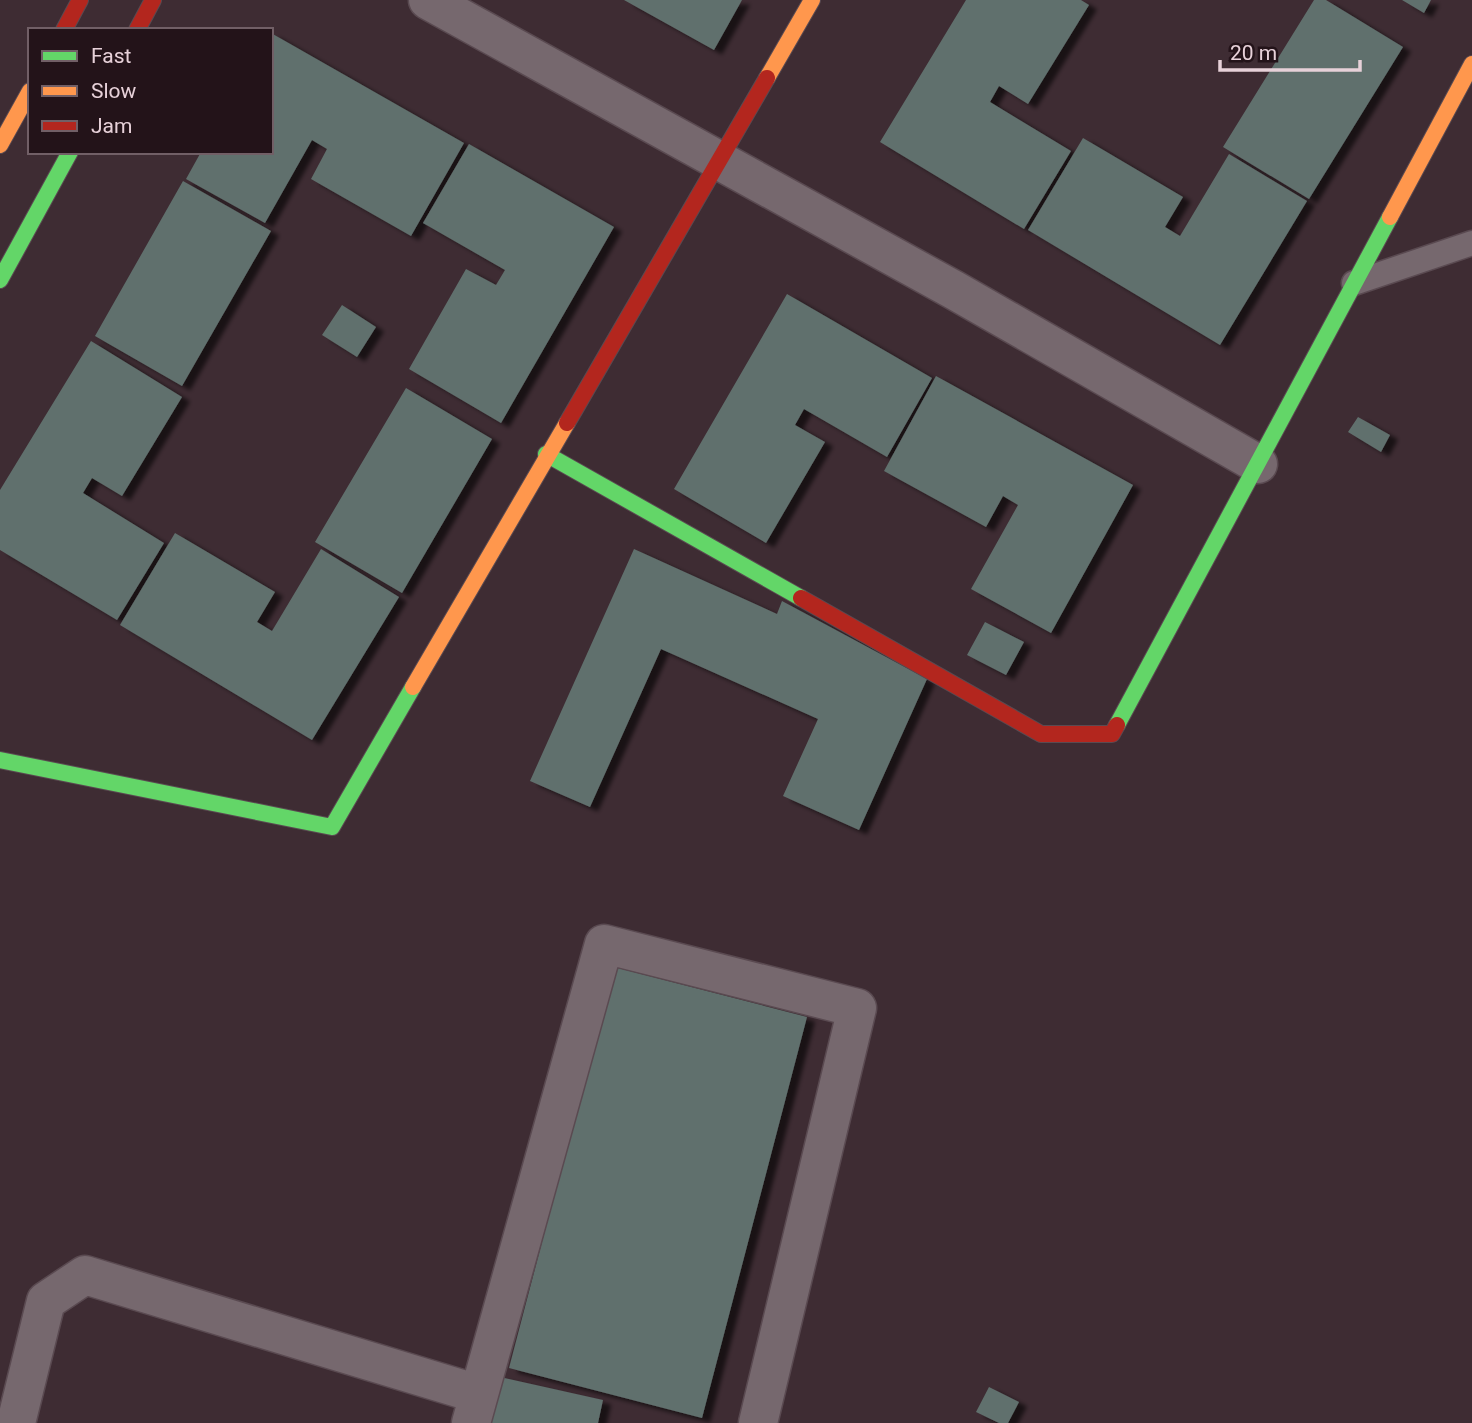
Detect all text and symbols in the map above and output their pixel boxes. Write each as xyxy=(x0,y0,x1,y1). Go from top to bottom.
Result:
legend xyxy=(28,28,273,154)
scale bar xyxy=(1220,28,1360,72)
text: 20 m xyxy=(1230,41,1277,65)
text: Fast xyxy=(91,44,132,68)
text: Slow xyxy=(91,79,137,103)
text: Jam xyxy=(91,114,132,138)

